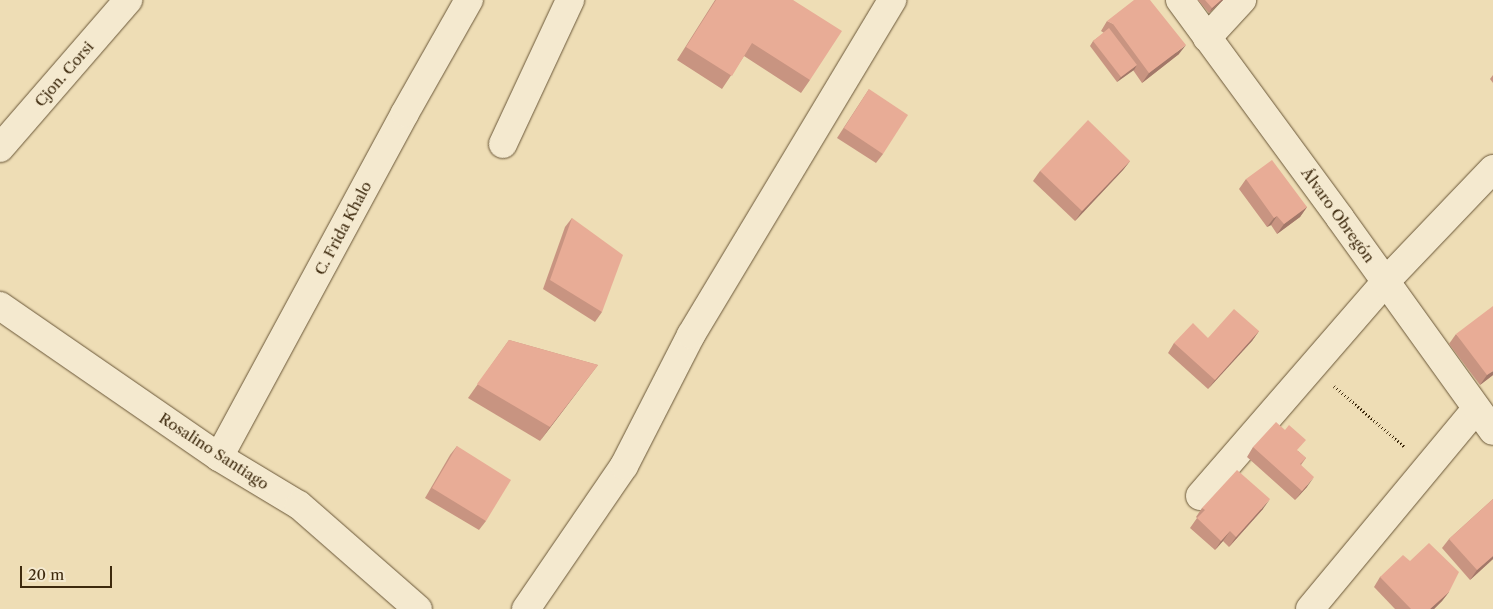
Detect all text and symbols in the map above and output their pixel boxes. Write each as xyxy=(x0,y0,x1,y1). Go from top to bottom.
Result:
street label: Cjon. Corsi xyxy=(31,38,97,110)
street label: Álvaro Obregón xyxy=(1298,164,1378,266)
street label: C. Frida Khalo xyxy=(311,178,375,278)
street label: Rosalino Santiago xyxy=(156,409,272,493)
scale bar xyxy=(22,556,115,588)
text: 20 m xyxy=(28,565,64,584)

